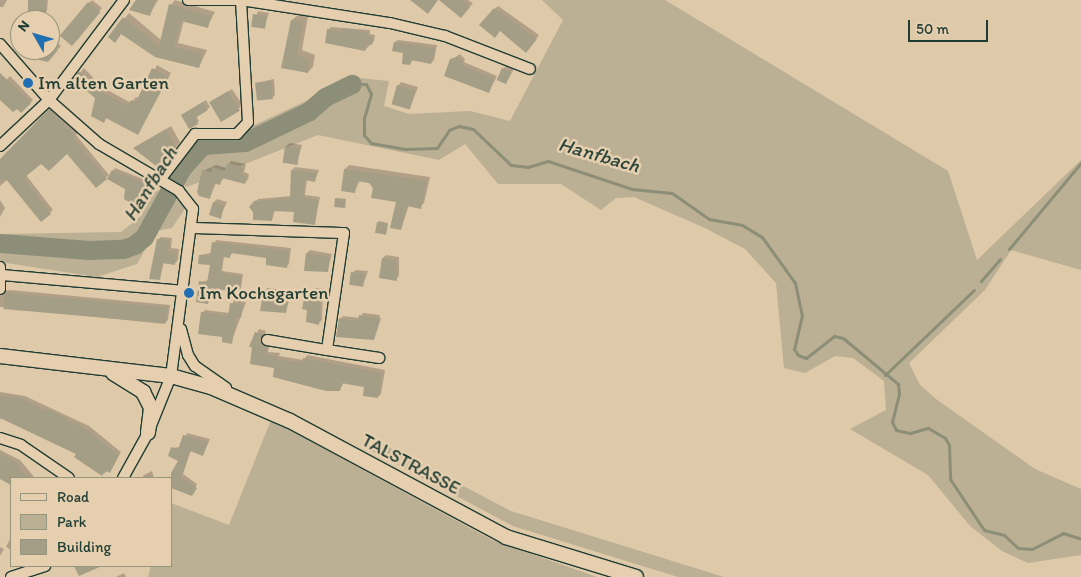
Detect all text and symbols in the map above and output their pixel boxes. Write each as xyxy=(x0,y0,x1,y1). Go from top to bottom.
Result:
north arrow xyxy=(10,10,60,60)
scale bar xyxy=(911,10,991,42)
text: N xyxy=(14,17,33,35)
text: 50 m xyxy=(916,20,949,38)
place label: Im alten Garten xyxy=(38,72,169,94)
marker: Im alten Garten xyxy=(22,77,34,89)
water label: Hanfbach xyxy=(556,132,642,178)
water label: Hanfbach xyxy=(118,142,182,226)
place label: Im Kochsgarten xyxy=(199,282,329,304)
marker: Im Kochsgarten xyxy=(183,287,195,299)
street label: TALSTRASSE xyxy=(358,428,464,500)
legend xyxy=(10,477,172,567)
text: Road xyxy=(57,488,89,506)
text: Park xyxy=(57,513,87,531)
text: Building xyxy=(57,538,111,556)

